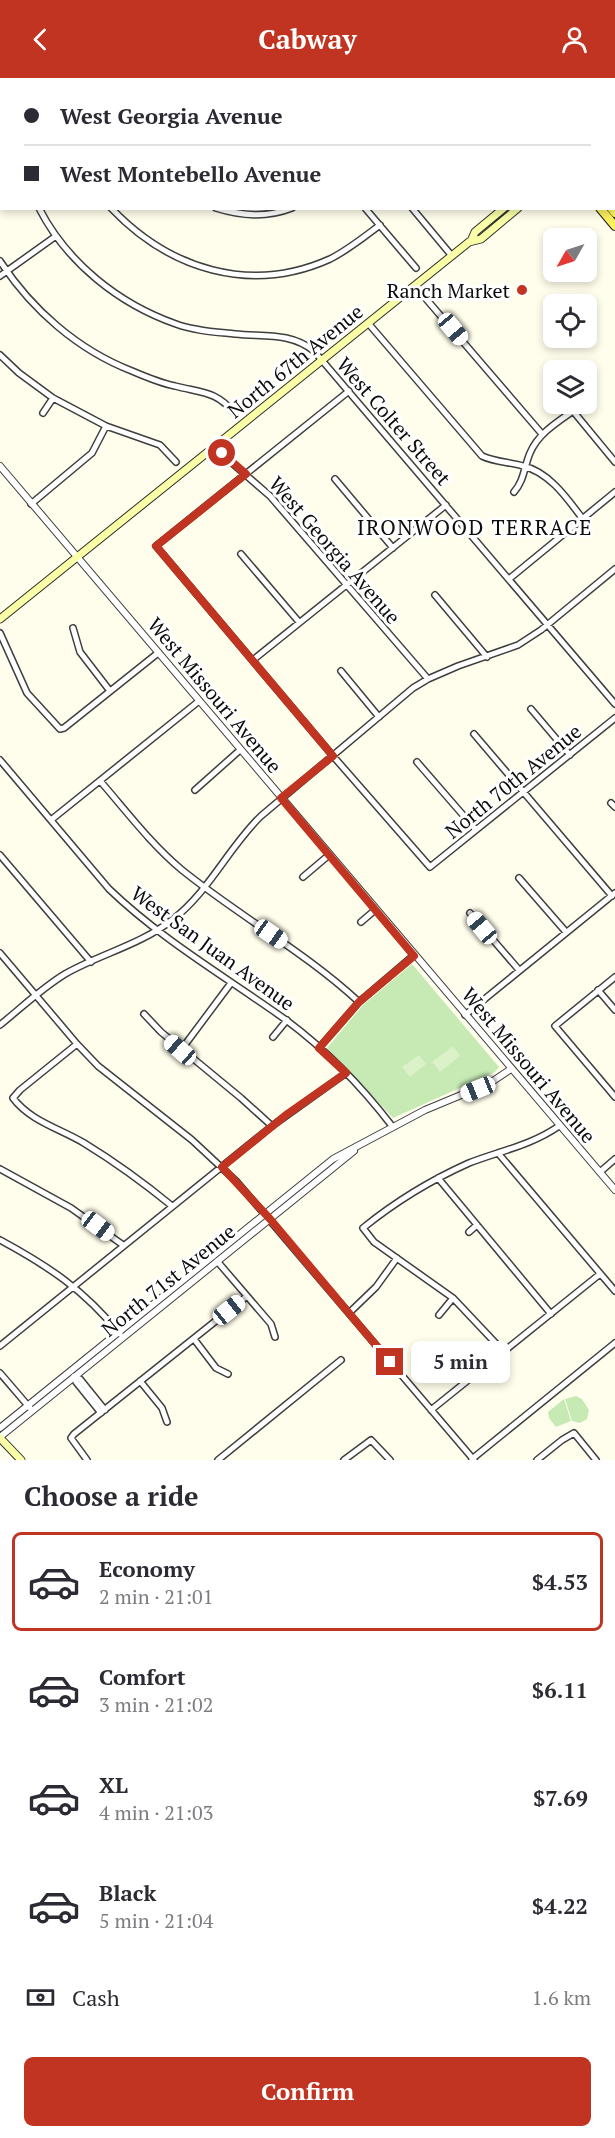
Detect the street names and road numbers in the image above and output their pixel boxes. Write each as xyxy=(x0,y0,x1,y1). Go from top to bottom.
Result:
street label: North 67th Avenue xyxy=(222,298,368,424)
street label: West Colter Street xyxy=(331,351,457,491)
street label: West Georgia Avenue xyxy=(263,470,407,630)
street label: West Missouri Avenue xyxy=(142,612,288,778)
street label: North 70th Avenue xyxy=(439,718,587,844)
street label: West San Juan Avenue xyxy=(126,879,300,1017)
street label: West Missouri Avenue xyxy=(456,982,602,1148)
street label: North 71st Avenue xyxy=(95,1218,241,1342)

